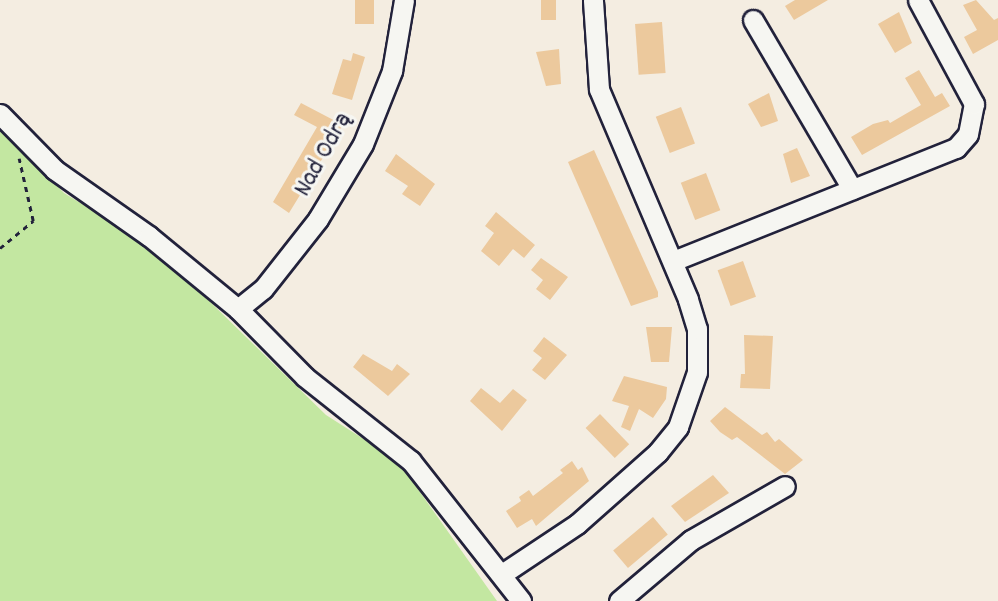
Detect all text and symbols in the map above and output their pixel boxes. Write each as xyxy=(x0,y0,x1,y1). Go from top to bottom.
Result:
street label: Nad Odrą xyxy=(288,107,360,203)

